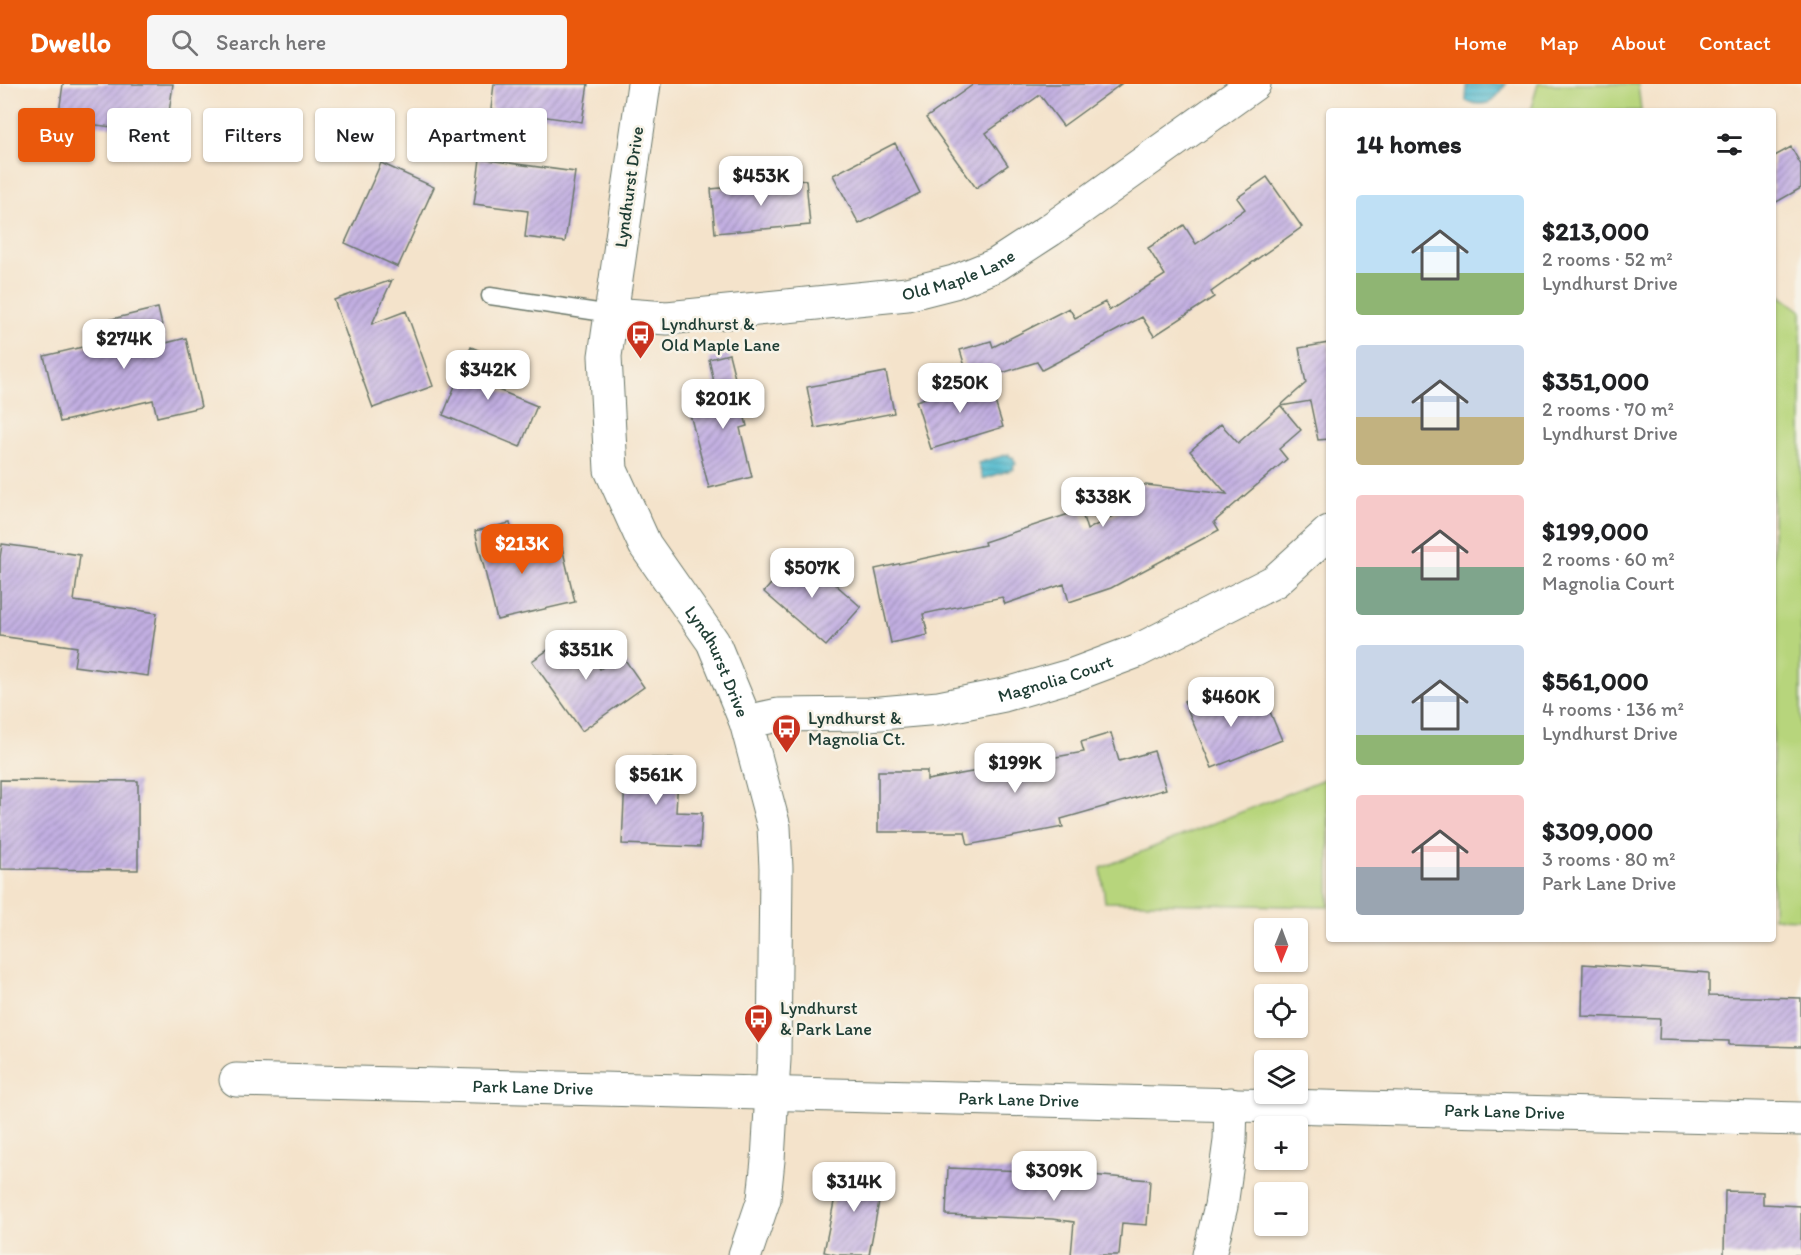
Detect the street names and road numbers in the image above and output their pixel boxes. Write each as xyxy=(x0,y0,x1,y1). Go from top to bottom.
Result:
street label: Lyndhurst Drive xyxy=(610,125,648,249)
street label: Old Maple Lane xyxy=(899,245,1019,306)
street label: Lyndhurst Drive xyxy=(680,601,754,721)
street label: Magnolia Court xyxy=(995,650,1116,707)
street label: Park Lane Drive xyxy=(472,1075,594,1100)
street label: Park Lane Drive xyxy=(958,1087,1080,1112)
street label: Park Lane Drive xyxy=(1444,1099,1565,1124)

